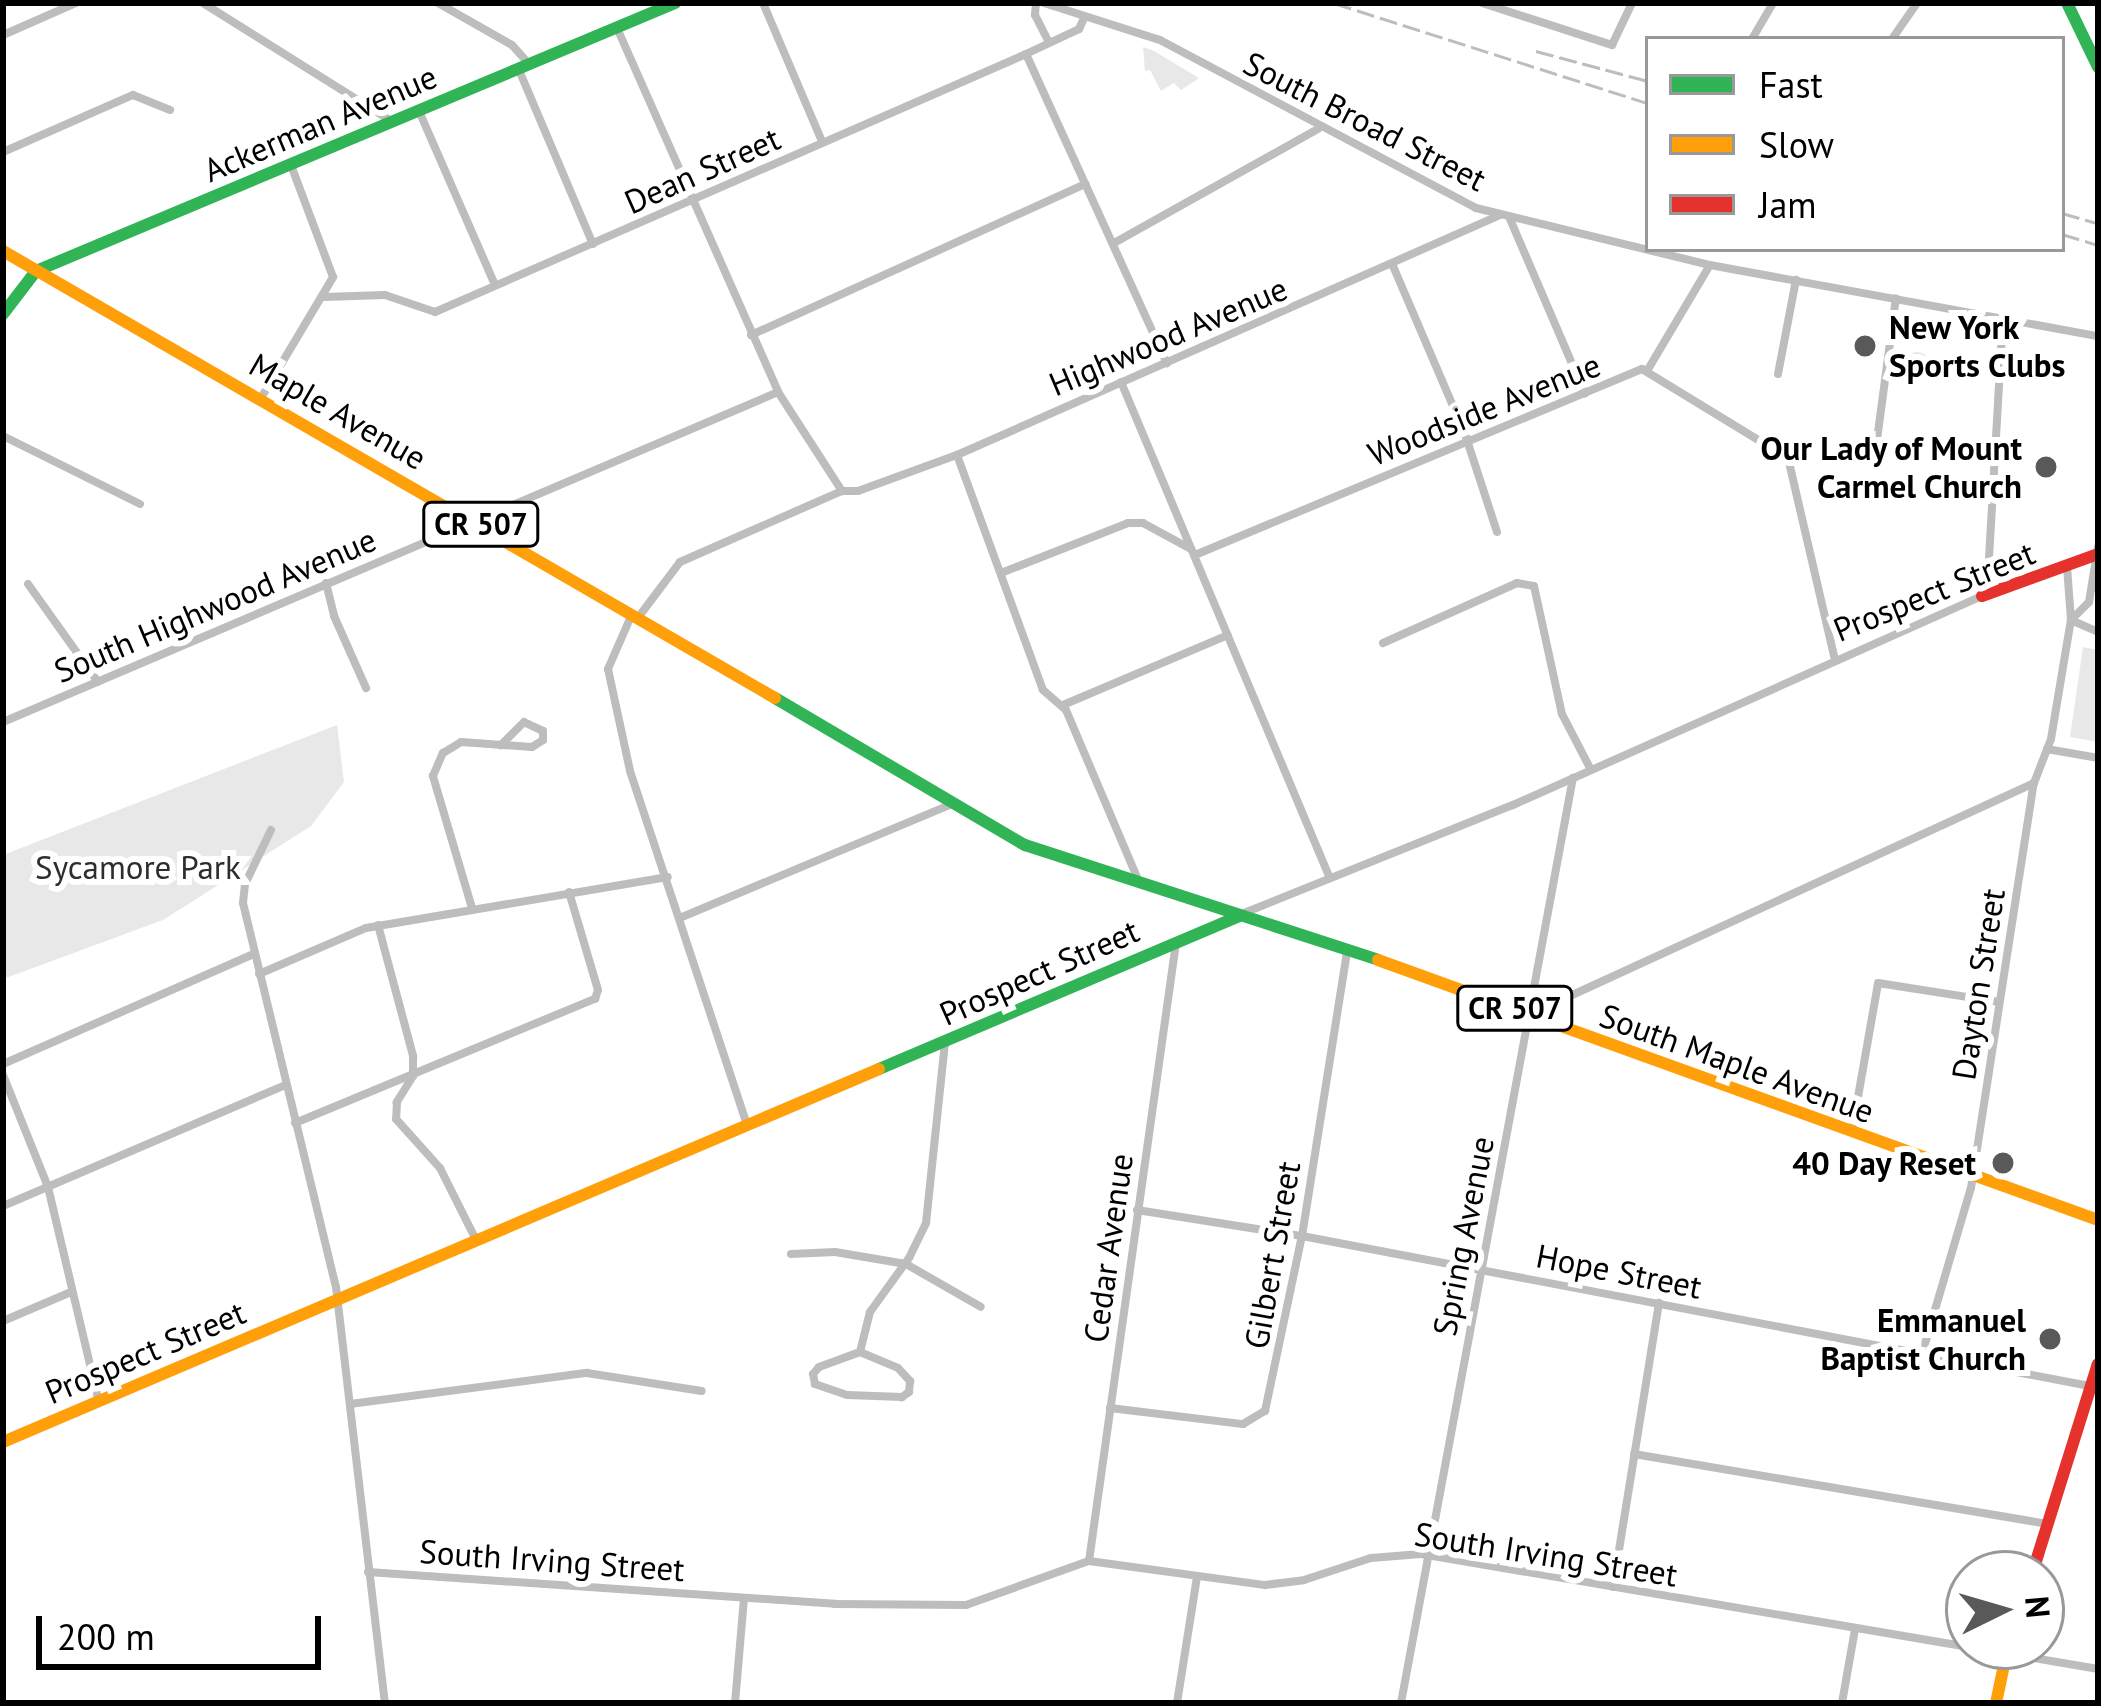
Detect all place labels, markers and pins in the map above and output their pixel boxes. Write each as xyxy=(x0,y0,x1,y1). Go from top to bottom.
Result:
place label: New York Sports Clubs xyxy=(1889,307,2066,385)
marker: New York Sports Clubs xyxy=(1852,333,1878,359)
place label: Our Lady of Mount Carmel Church xyxy=(1759,428,2022,506)
marker: Our Lady of Mount Carmel Church xyxy=(2033,454,2059,480)
place label: 40 Day Reset xyxy=(1791,1143,1976,1183)
marker: 40 Day Reset xyxy=(1987,1147,2019,1179)
place label: Emmanuel Baptist Church xyxy=(1820,1300,2026,1378)
marker: Emmanuel Baptist Church xyxy=(2037,1326,2063,1352)

